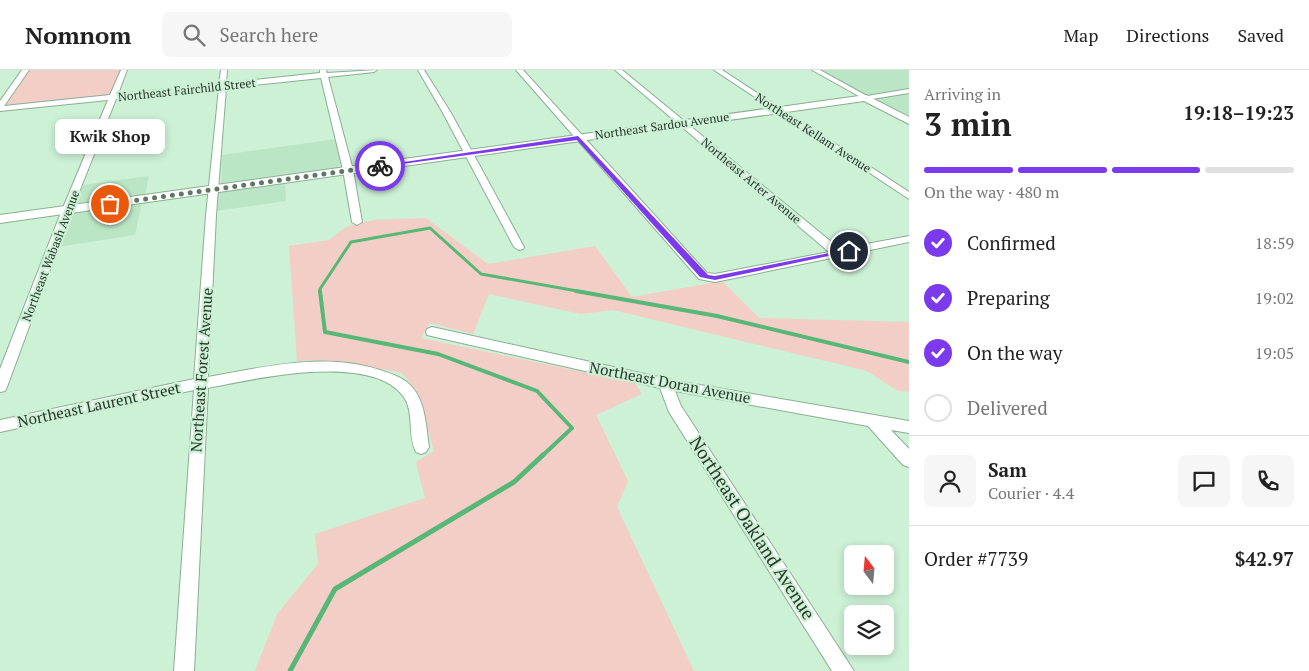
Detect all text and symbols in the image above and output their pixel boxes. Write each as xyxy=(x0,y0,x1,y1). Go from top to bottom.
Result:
search box xyxy=(162,12,512,57)
text: Nomnom xyxy=(25,19,132,51)
icon: search xyxy=(180,21,208,49)
text: Search here xyxy=(220,22,318,47)
text: Map xyxy=(1063,23,1098,47)
text: Directions xyxy=(1126,23,1209,47)
text: Saved xyxy=(1237,23,1284,47)
street label: Northeast Fairchild Street xyxy=(117,75,257,104)
text: Arriving in xyxy=(924,83,1001,105)
street label: Northeast Kellam Avenue xyxy=(753,90,874,176)
text: 19:18–19:23 xyxy=(1183,100,1294,125)
text: 3 min xyxy=(924,103,1012,145)
street label: Northeast Sardou Avenue xyxy=(594,109,730,142)
callout: Kwik Shop xyxy=(55,119,165,154)
text: Kwik Shop xyxy=(70,125,150,147)
street label: Northeast Arter Avenue xyxy=(698,134,804,227)
courier xyxy=(355,141,405,191)
icon: bike xyxy=(366,152,394,180)
text: On the way · 480 m xyxy=(924,181,1059,203)
pin xyxy=(89,183,131,225)
street label: Northeast Wabash Avenue xyxy=(19,188,83,324)
icon: bag xyxy=(96,190,124,218)
icon: check xyxy=(924,229,952,257)
pin xyxy=(828,230,870,272)
text: Confirmed xyxy=(967,230,1056,255)
text: 18:59 xyxy=(1255,232,1294,254)
icon: home xyxy=(835,237,863,265)
icon: check xyxy=(924,284,952,312)
text: Preparing xyxy=(967,285,1050,310)
street label: Northeast Forest Avenue xyxy=(185,287,217,453)
text: 19:02 xyxy=(1255,287,1294,309)
icon: check xyxy=(924,339,952,367)
text: On the way xyxy=(967,340,1062,365)
text: 19:05 xyxy=(1255,342,1294,364)
street label: Northeast Doran Avenue xyxy=(588,357,753,407)
street label: Northeast Laurent Street xyxy=(15,377,183,431)
text: Delivered xyxy=(967,395,1048,420)
street label: Northeast Oakland Avenue xyxy=(684,431,821,624)
button: person xyxy=(924,455,976,507)
button: chat xyxy=(1178,455,1230,507)
button: phone xyxy=(1242,455,1294,507)
text: Sam xyxy=(988,457,1027,482)
text: Courier · 4.4 xyxy=(988,482,1074,504)
north arrow xyxy=(844,545,894,595)
map controls xyxy=(844,545,894,655)
text: Order #7739 xyxy=(924,546,1028,571)
text: $42.97 xyxy=(1235,546,1294,571)
button: layers xyxy=(844,605,894,655)

